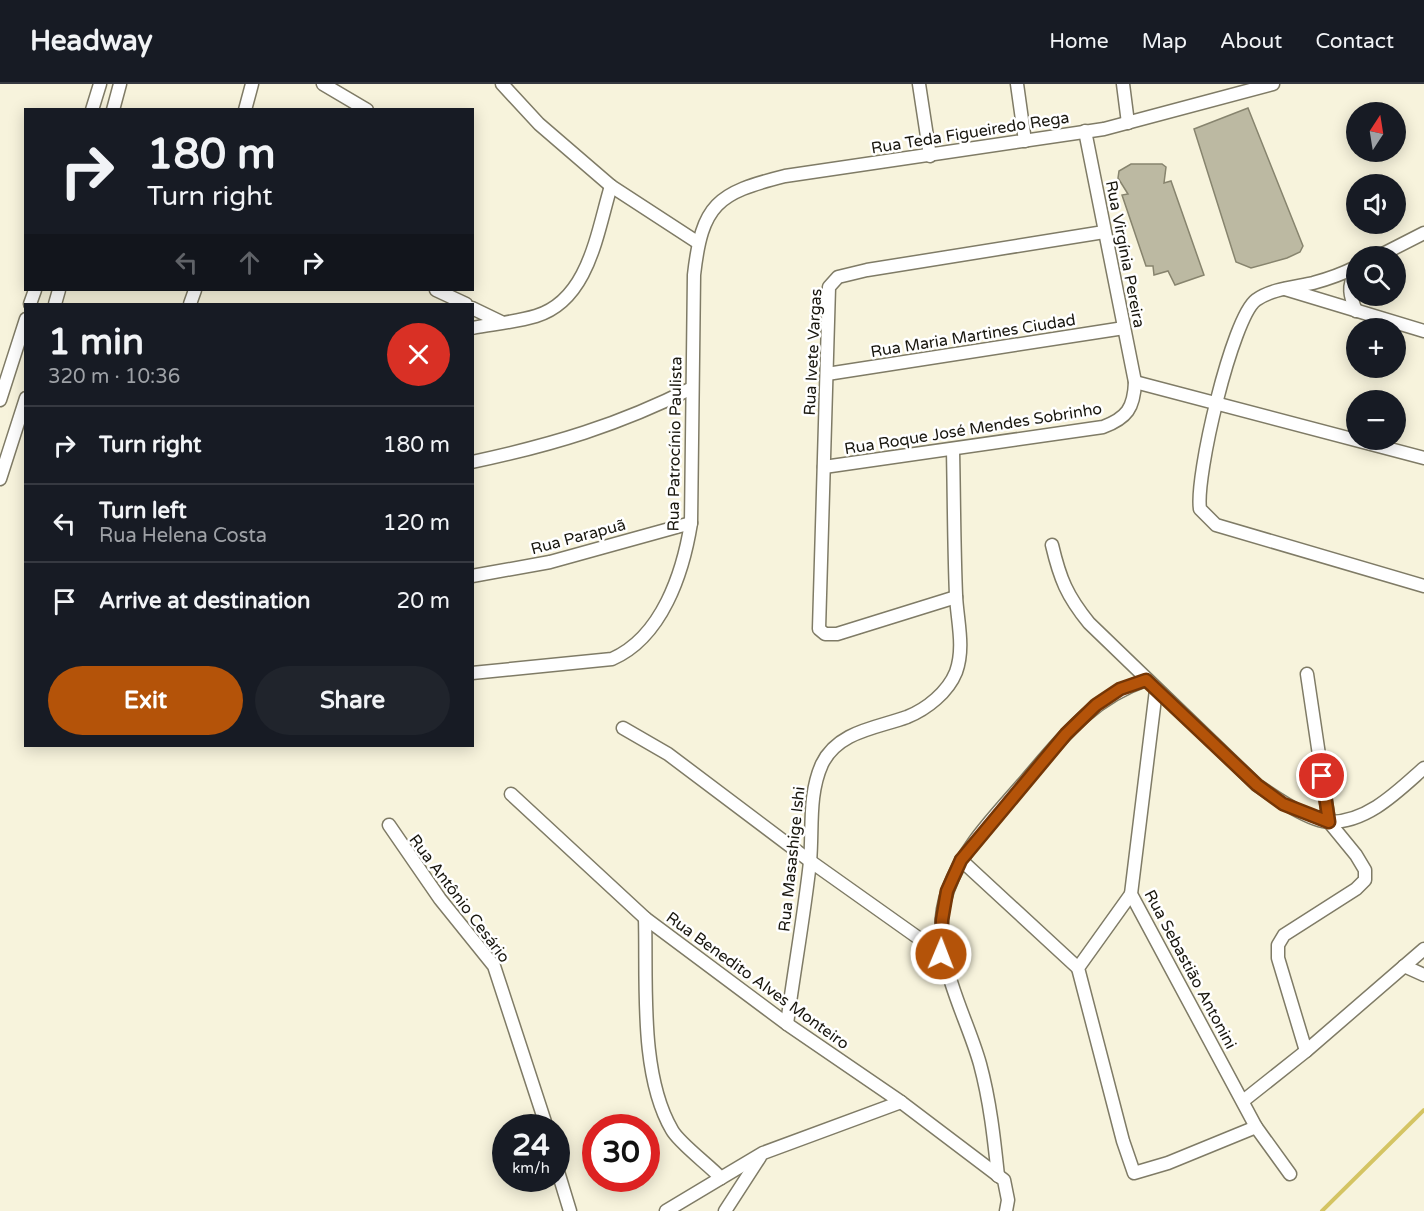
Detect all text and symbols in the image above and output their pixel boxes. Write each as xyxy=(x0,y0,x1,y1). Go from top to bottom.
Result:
text: Headway xyxy=(30,24,153,58)
text: Home xyxy=(1049,29,1109,54)
text: Map xyxy=(1142,29,1187,54)
text: About xyxy=(1220,29,1282,54)
text: Contact xyxy=(1315,29,1394,54)
north arrow xyxy=(1346,102,1406,162)
map controls xyxy=(1346,102,1406,450)
street label: Rua Teda Figueiredo Rega xyxy=(870,107,1071,159)
text: 180 m xyxy=(147,129,276,180)
icon: right xyxy=(48,132,126,210)
button: sound xyxy=(1346,174,1406,234)
street label: Rua Virgínia Pereira xyxy=(1101,179,1149,330)
text: Turn right xyxy=(147,180,273,213)
icon: left xyxy=(170,246,203,279)
icon: ahead xyxy=(233,246,266,279)
icon: right xyxy=(296,246,329,279)
button: search xyxy=(1346,246,1406,306)
street label: Rua Ivete Vargas xyxy=(800,288,826,416)
street label: Rua Maria Martines Ciudad xyxy=(869,310,1077,362)
button: + xyxy=(1346,318,1406,378)
text: 1 min xyxy=(48,321,144,364)
button: close xyxy=(387,323,450,386)
street label: Rua Patrocínio Paulista xyxy=(663,356,687,532)
text: 320 m · 10:36 xyxy=(48,365,180,389)
button: − xyxy=(1346,390,1406,450)
street label: Rua Roque José Mendes Sobrinho xyxy=(843,399,1103,459)
icon: right xyxy=(48,429,81,462)
text: Turn right xyxy=(99,432,201,458)
text: 180 m xyxy=(383,432,450,458)
text: Turn left xyxy=(99,498,187,524)
icon: left xyxy=(48,507,81,540)
text: 120 m xyxy=(383,510,450,536)
street label: Rua Parapuã xyxy=(529,515,628,559)
text: Rua Helena Costa xyxy=(99,524,267,548)
icon: arrive xyxy=(48,585,81,618)
text: Arrive at destination xyxy=(99,588,310,614)
text: 20 m xyxy=(396,588,450,614)
button: Exit xyxy=(48,666,243,735)
button: Share xyxy=(255,666,450,735)
pin xyxy=(1296,750,1347,801)
icon: arrive xyxy=(1305,759,1338,792)
street label: Rua Masashige Ishi xyxy=(774,785,810,933)
street label: Rua Antônio Cesário xyxy=(404,831,514,967)
street label: Rua Sebastião Antonini xyxy=(1140,886,1241,1053)
street label: Rua Benedito Alves Monteiro xyxy=(662,908,853,1054)
position arrow xyxy=(909,922,973,986)
speed limit sign: 30 xyxy=(582,1114,660,1192)
text: 24 xyxy=(512,1127,550,1164)
text: km/h xyxy=(512,1159,550,1177)

